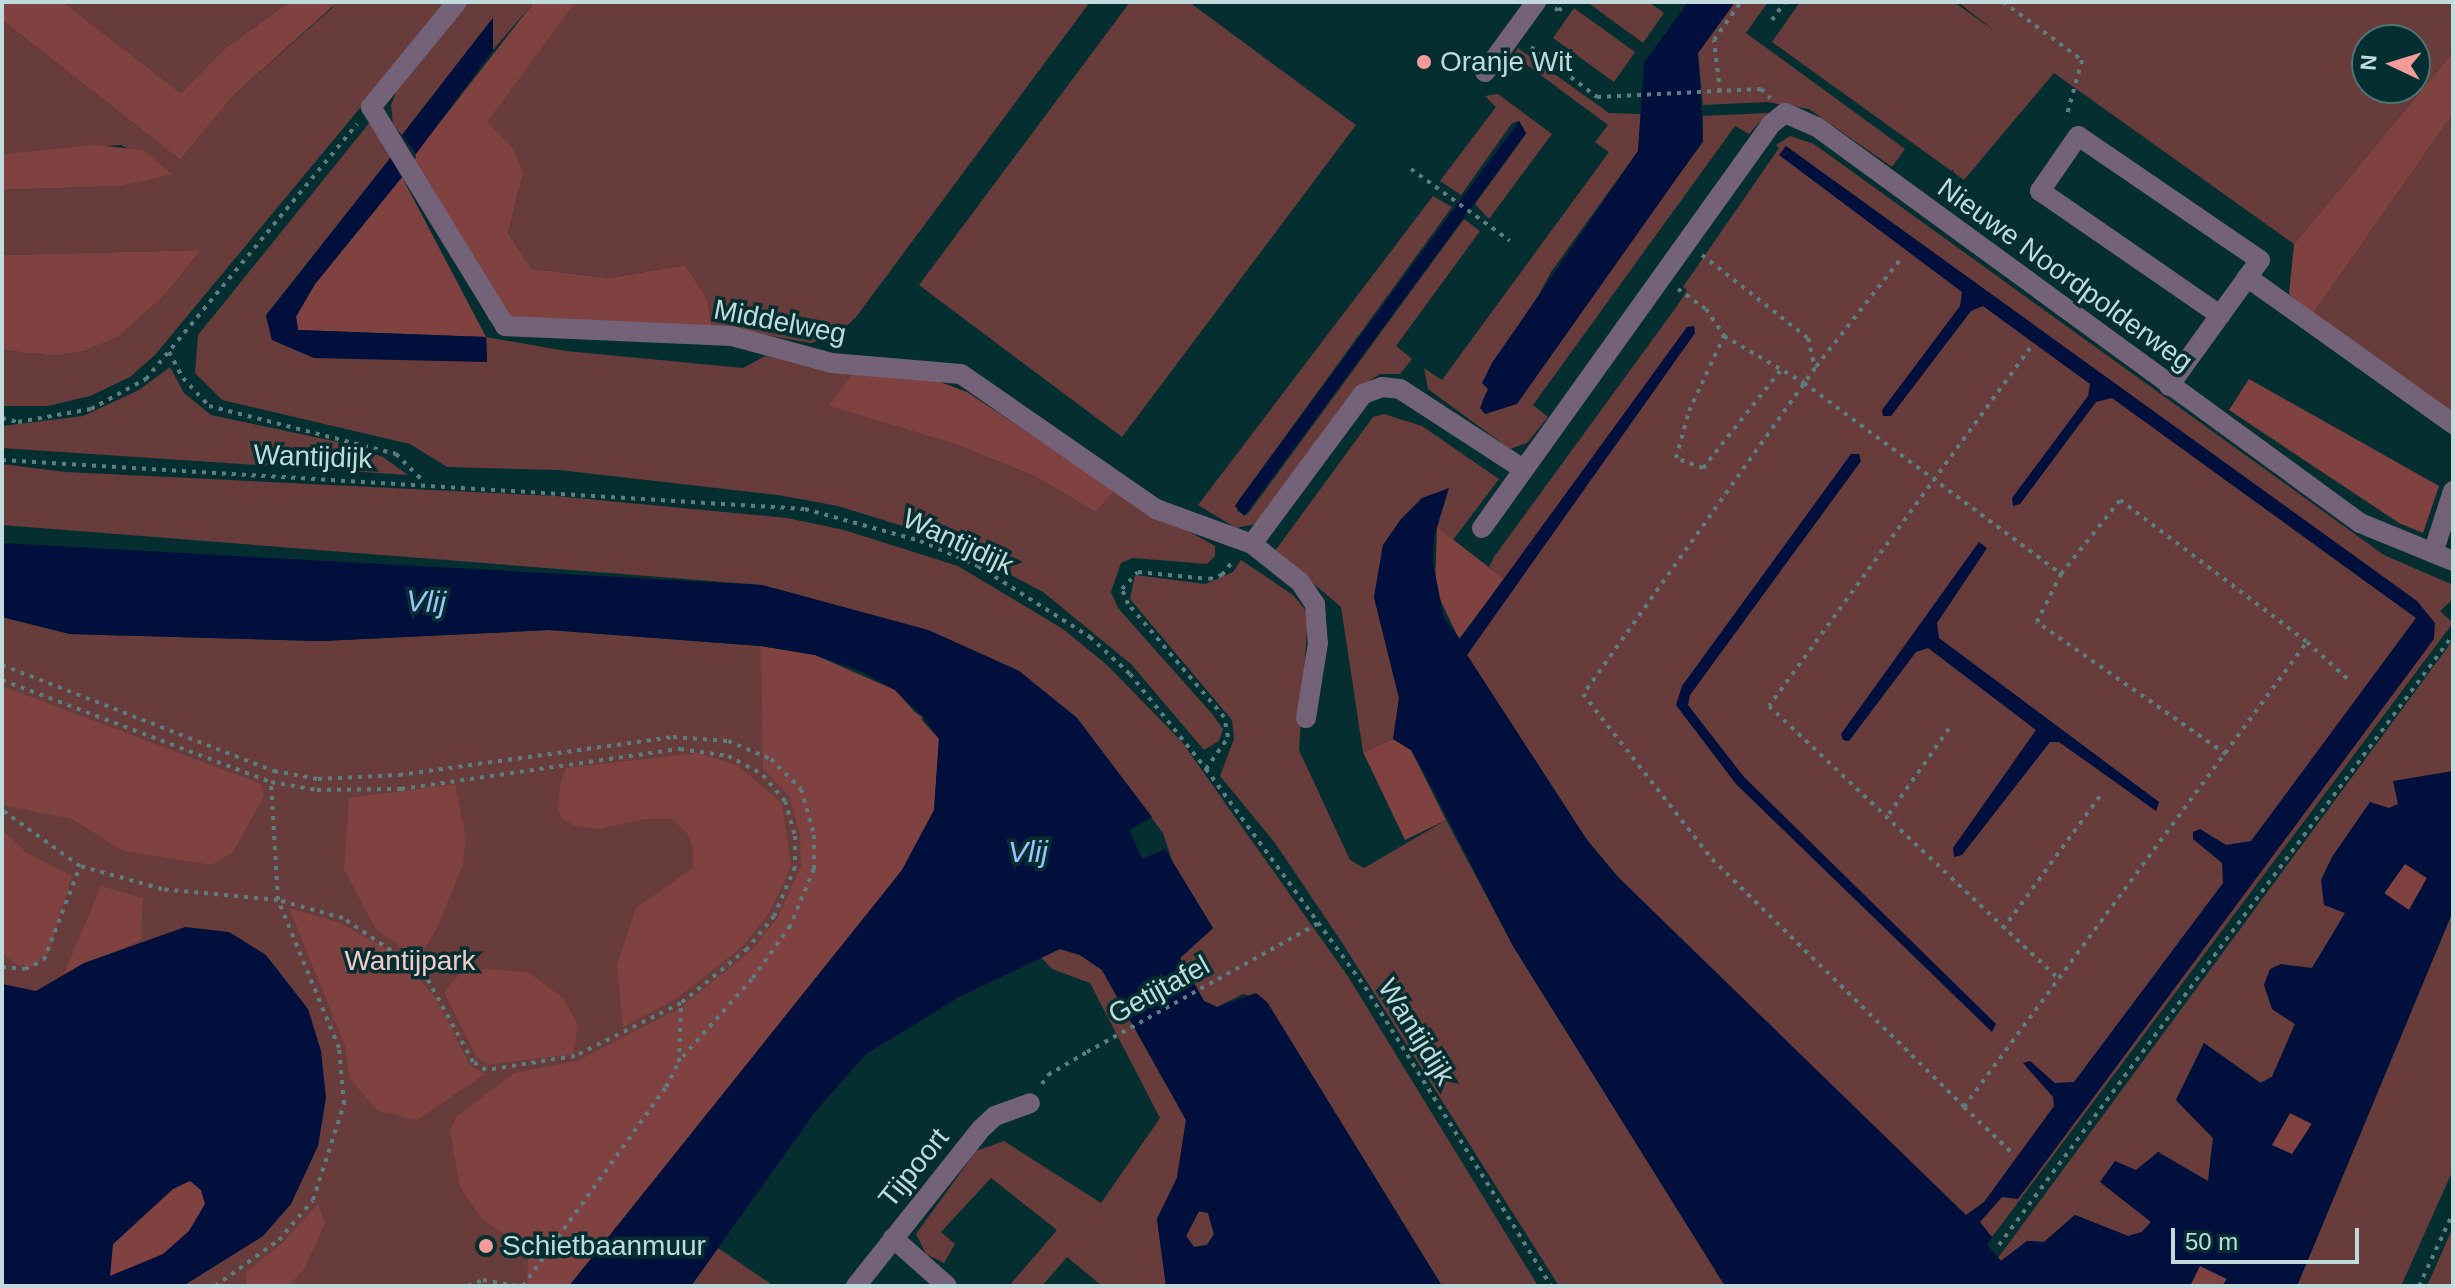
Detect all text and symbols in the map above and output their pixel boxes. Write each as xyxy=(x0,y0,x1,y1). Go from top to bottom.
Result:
north arrow xyxy=(2351,24,2431,104)
place label: Oranje Wit xyxy=(1440,45,1572,79)
marker: Oranje Wit xyxy=(1415,53,1433,71)
text: N xyxy=(2356,54,2382,71)
street label: Nieuwe Noordpolderweg xyxy=(1931,171,2199,379)
street label: Middelweg xyxy=(711,293,849,351)
street label: Wantijdijk xyxy=(253,438,373,476)
street label: Wantijdijk xyxy=(897,502,1019,582)
water label: Vlij xyxy=(405,583,447,621)
water label: Vlij xyxy=(1008,834,1048,870)
park label: Wantijpark xyxy=(344,944,476,978)
street label: Getijtafel xyxy=(1103,949,1215,1031)
street label: Wantijdijk xyxy=(1370,973,1462,1091)
street label: Tijpoort xyxy=(872,1122,956,1214)
scale bar xyxy=(2175,1212,2363,1262)
text: 50 m xyxy=(2185,1228,2238,1255)
place label: Schietbaanmuur xyxy=(502,1229,706,1263)
marker: Schietbaanmuur xyxy=(477,1237,495,1255)

